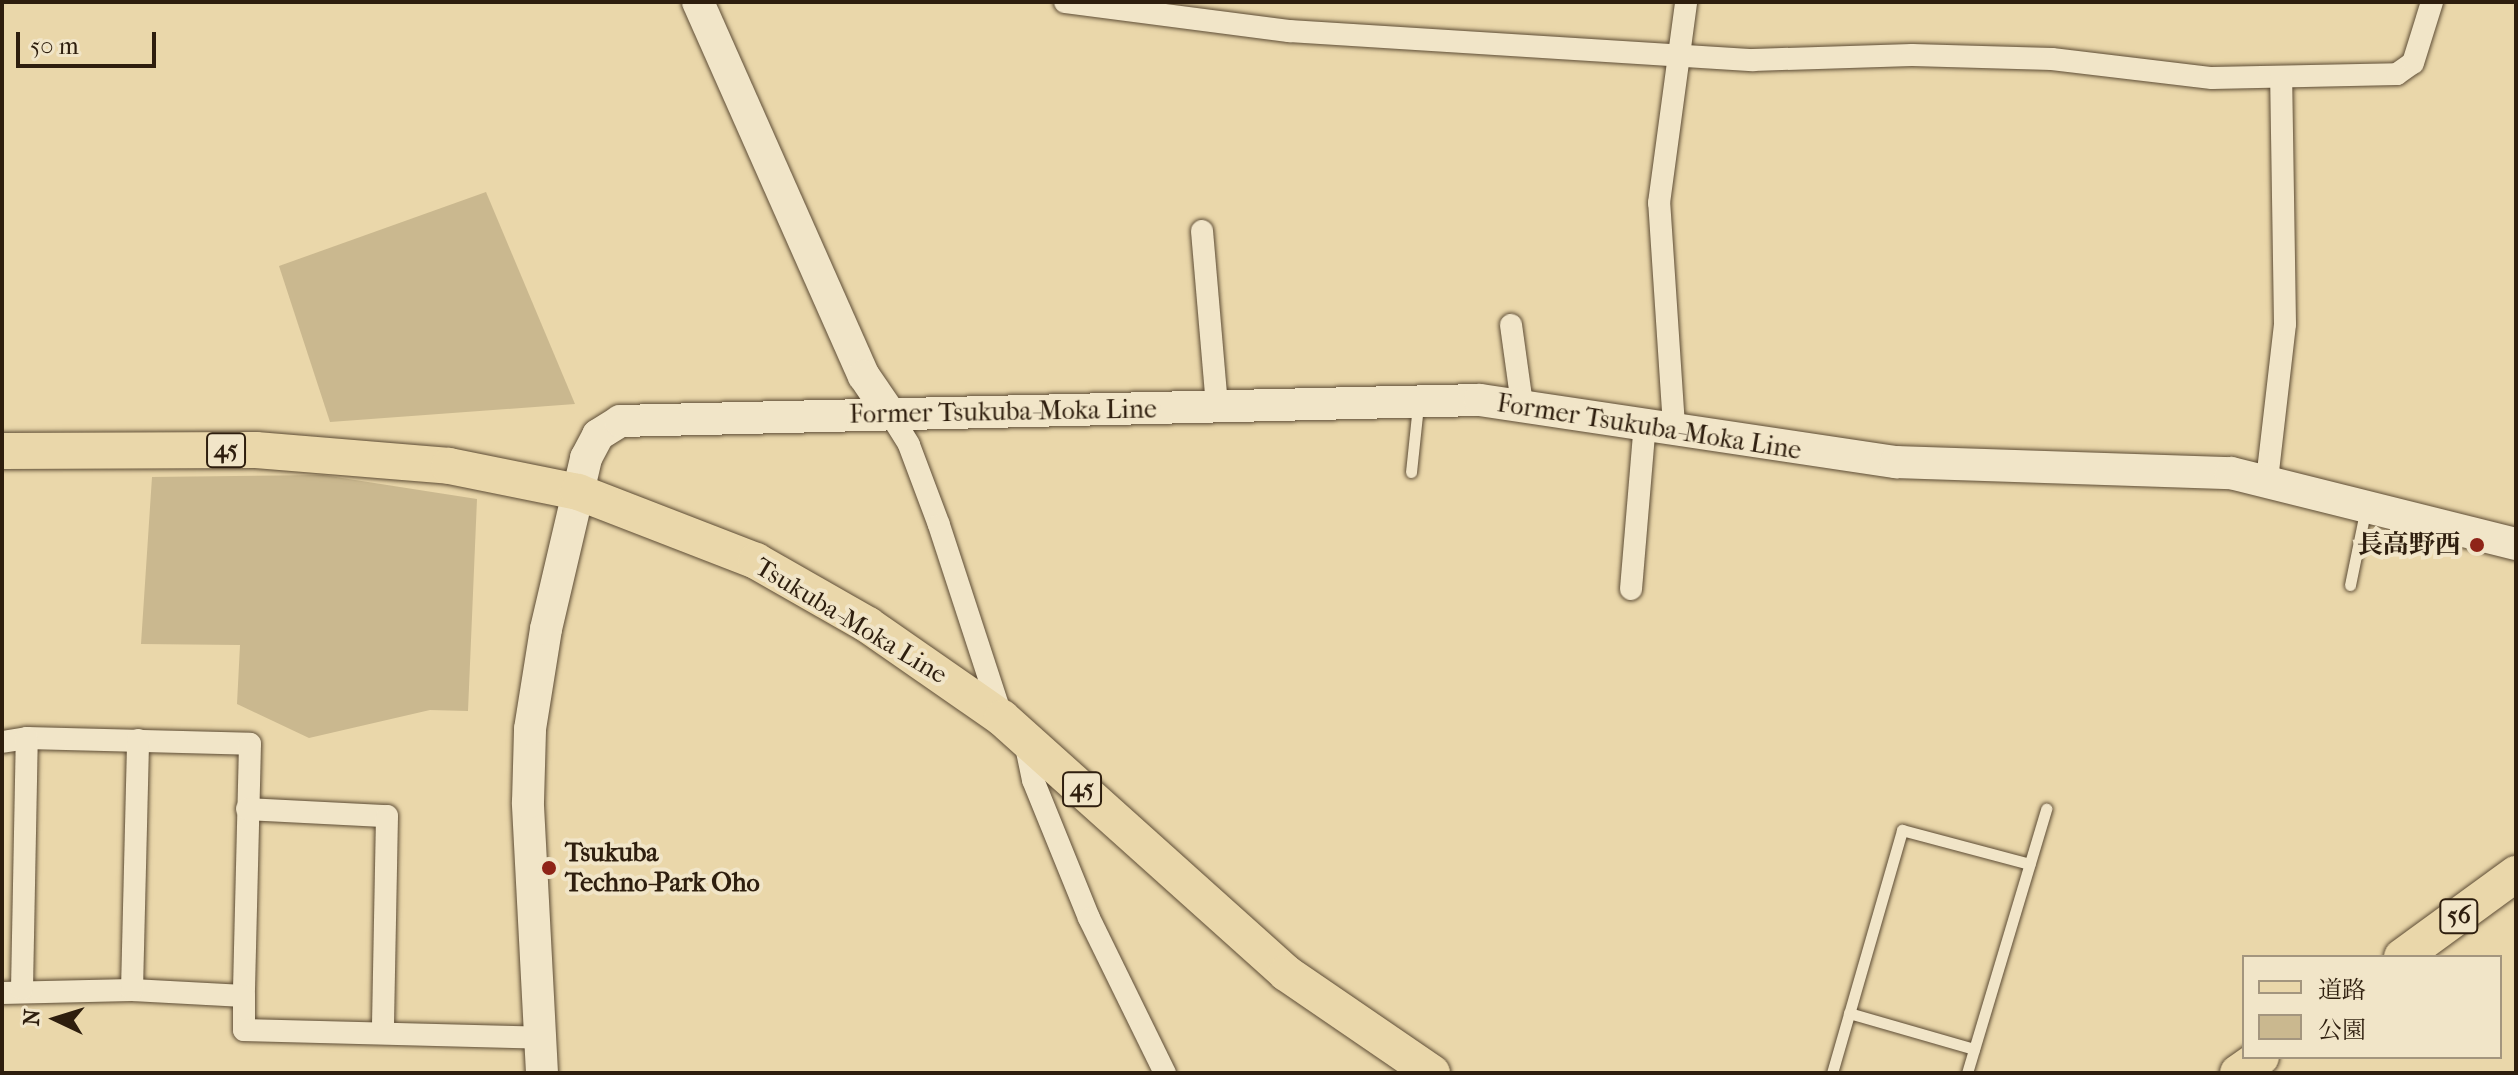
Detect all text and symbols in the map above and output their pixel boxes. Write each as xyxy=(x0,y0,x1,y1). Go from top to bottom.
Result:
scale bar xyxy=(20,16,160,66)
text: 50 m xyxy=(30,32,79,60)
street label: Former Tsukuba-Moka Line xyxy=(1495,388,1803,466)
street label: Former Tsukuba-Moka Line xyxy=(849,394,1157,430)
road number: 45 xyxy=(206,430,246,470)
place label: 長高野西 xyxy=(2357,529,2461,561)
marker: 長高野西 xyxy=(2468,536,2486,554)
street label: Tsukuba-Moka Line xyxy=(749,551,953,691)
road number: 45 xyxy=(1062,769,1102,809)
place label: Tsukuba Techno-Park Oho xyxy=(565,837,760,898)
marker: Tsukuba Techno-Park Oho xyxy=(540,859,558,877)
road number: 56 xyxy=(2439,896,2479,936)
legend xyxy=(2242,955,2502,1059)
text: 道路 xyxy=(2318,976,2366,1004)
north arrow xyxy=(16,979,96,1059)
text: N xyxy=(19,1008,46,1027)
text: 公園 xyxy=(2318,1016,2366,1044)

